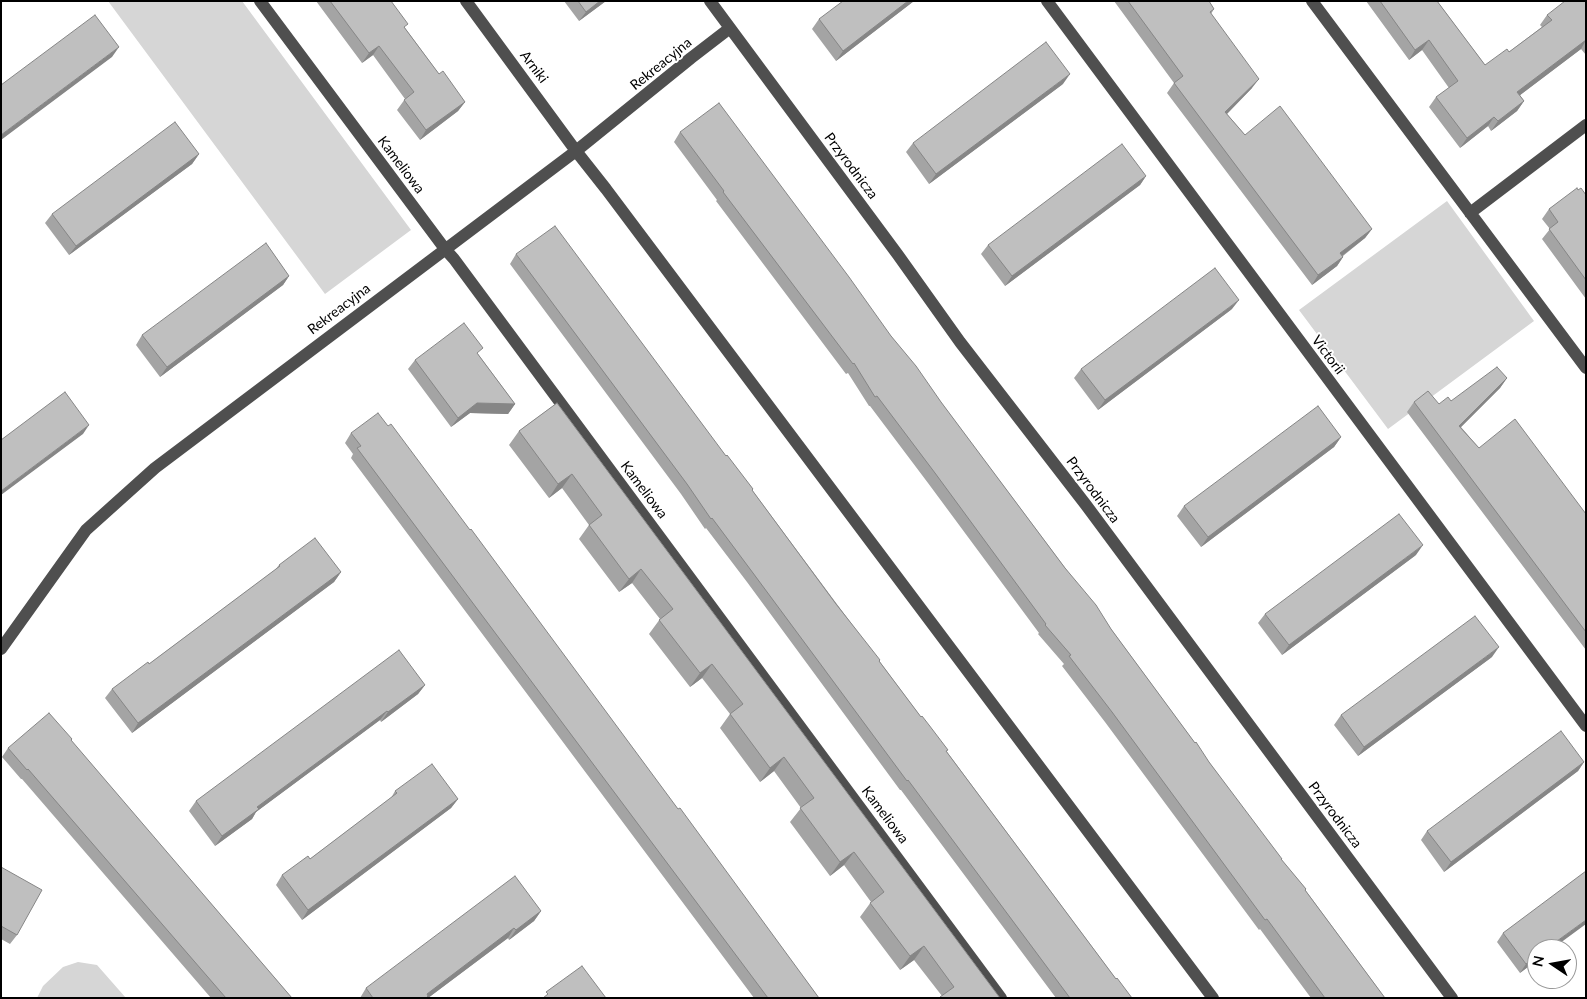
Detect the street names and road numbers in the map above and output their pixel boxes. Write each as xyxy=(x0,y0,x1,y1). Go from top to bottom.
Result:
street label: Rekreacyjna xyxy=(627,34,695,94)
street label: Arniki xyxy=(516,47,552,87)
street label: Przyrodnicza xyxy=(821,130,881,202)
street label: Kameliowa xyxy=(374,133,428,197)
street label: Rekreacyjna xyxy=(304,280,374,338)
street label: Victorii xyxy=(1308,332,1348,378)
street label: Przyrodnicza xyxy=(1063,454,1123,526)
street label: Kameliowa xyxy=(617,458,671,522)
street label: Przyrodnicza xyxy=(1305,779,1365,851)
street label: Kameliowa xyxy=(858,783,912,847)

